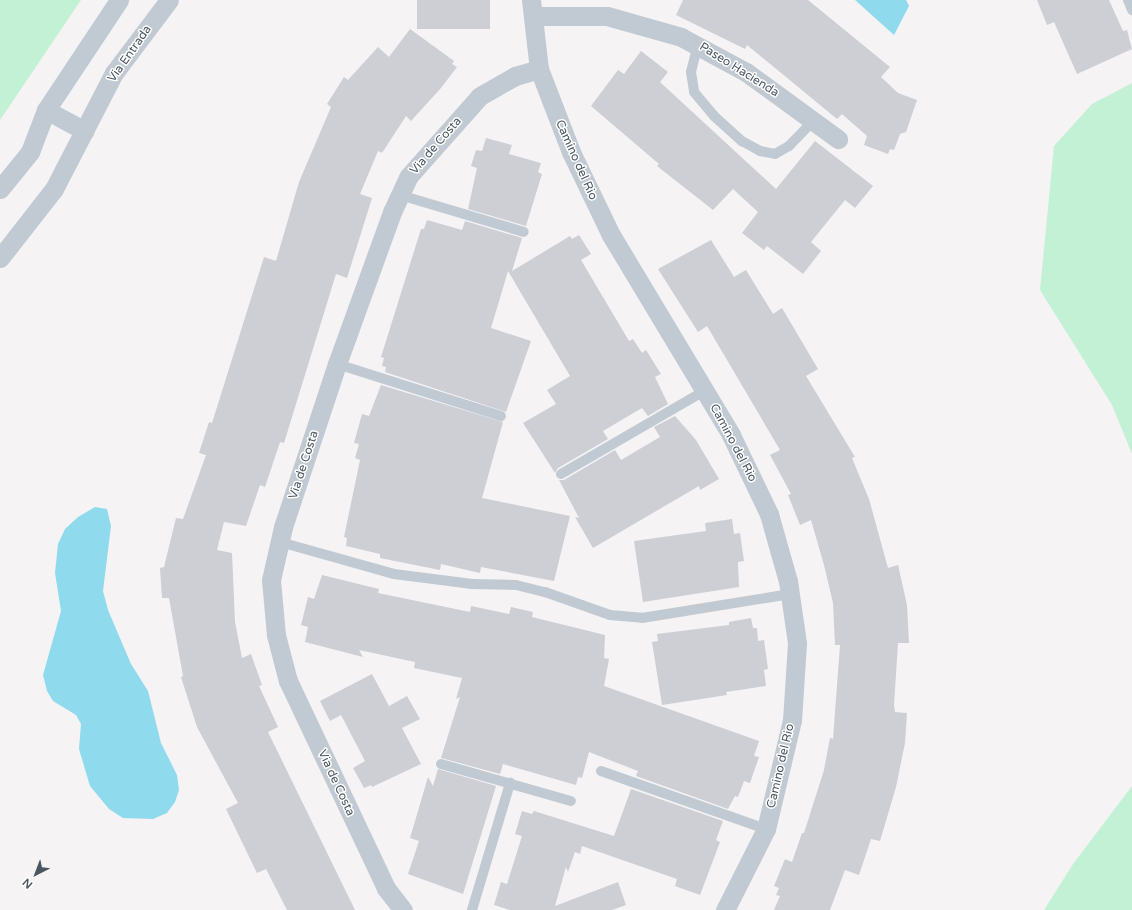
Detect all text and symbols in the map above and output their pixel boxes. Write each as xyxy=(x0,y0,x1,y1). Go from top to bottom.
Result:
street label: Via Entrada xyxy=(105,23,155,85)
street label: Paseo Hacienda xyxy=(697,40,781,100)
street label: Via de Costa xyxy=(407,114,465,178)
street label: Camino del Rio xyxy=(552,118,600,202)
street label: Camino del Rio xyxy=(706,402,760,484)
street label: Via de Costa xyxy=(286,429,322,501)
street label: Camino del Rio xyxy=(764,722,798,810)
street label: Via de Costa xyxy=(314,748,358,818)
north arrow xyxy=(16,854,56,894)
text: N xyxy=(20,876,35,891)

